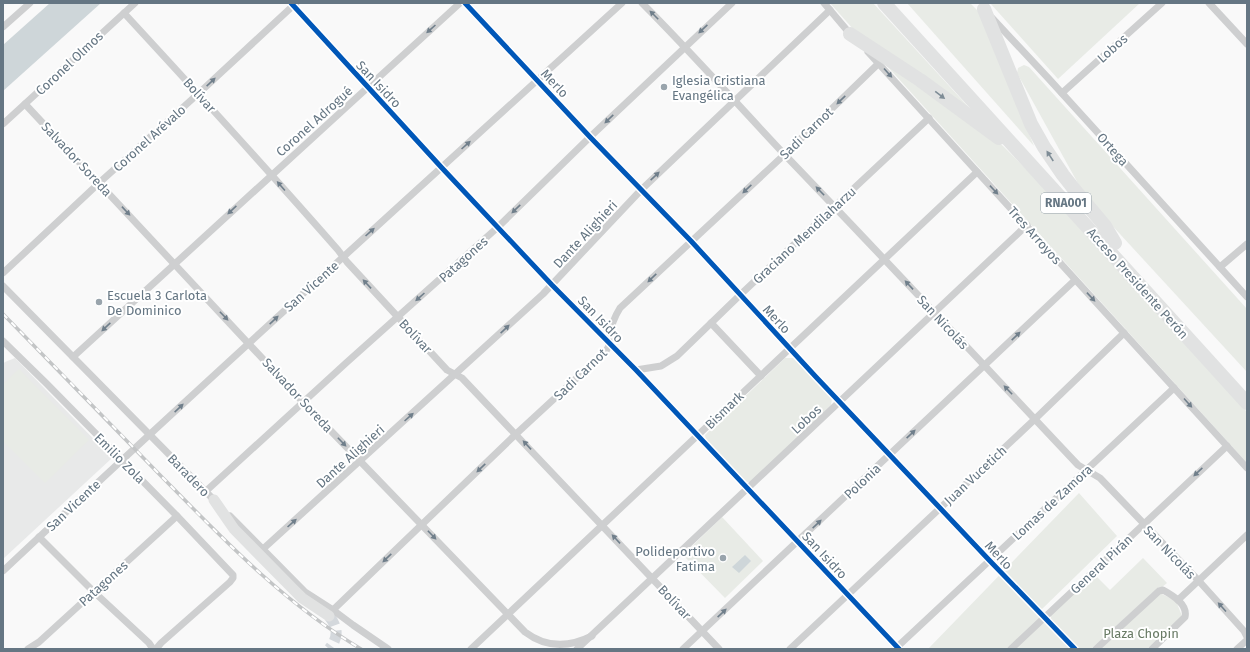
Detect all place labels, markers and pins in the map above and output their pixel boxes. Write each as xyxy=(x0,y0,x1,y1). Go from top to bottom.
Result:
place label: Iglesia Cristiana Evangélica xyxy=(672,73,766,103)
marker: Iglesia Cristiana Evangélica xyxy=(659,82,669,92)
place label: Escuela 3 Carlota De Dominico xyxy=(107,288,207,318)
marker: Escuela 3 Carlota De Dominico xyxy=(94,297,104,307)
place label: Polideportivo Fatima xyxy=(635,544,715,574)
marker: Polideportivo Fatima xyxy=(718,553,728,563)

